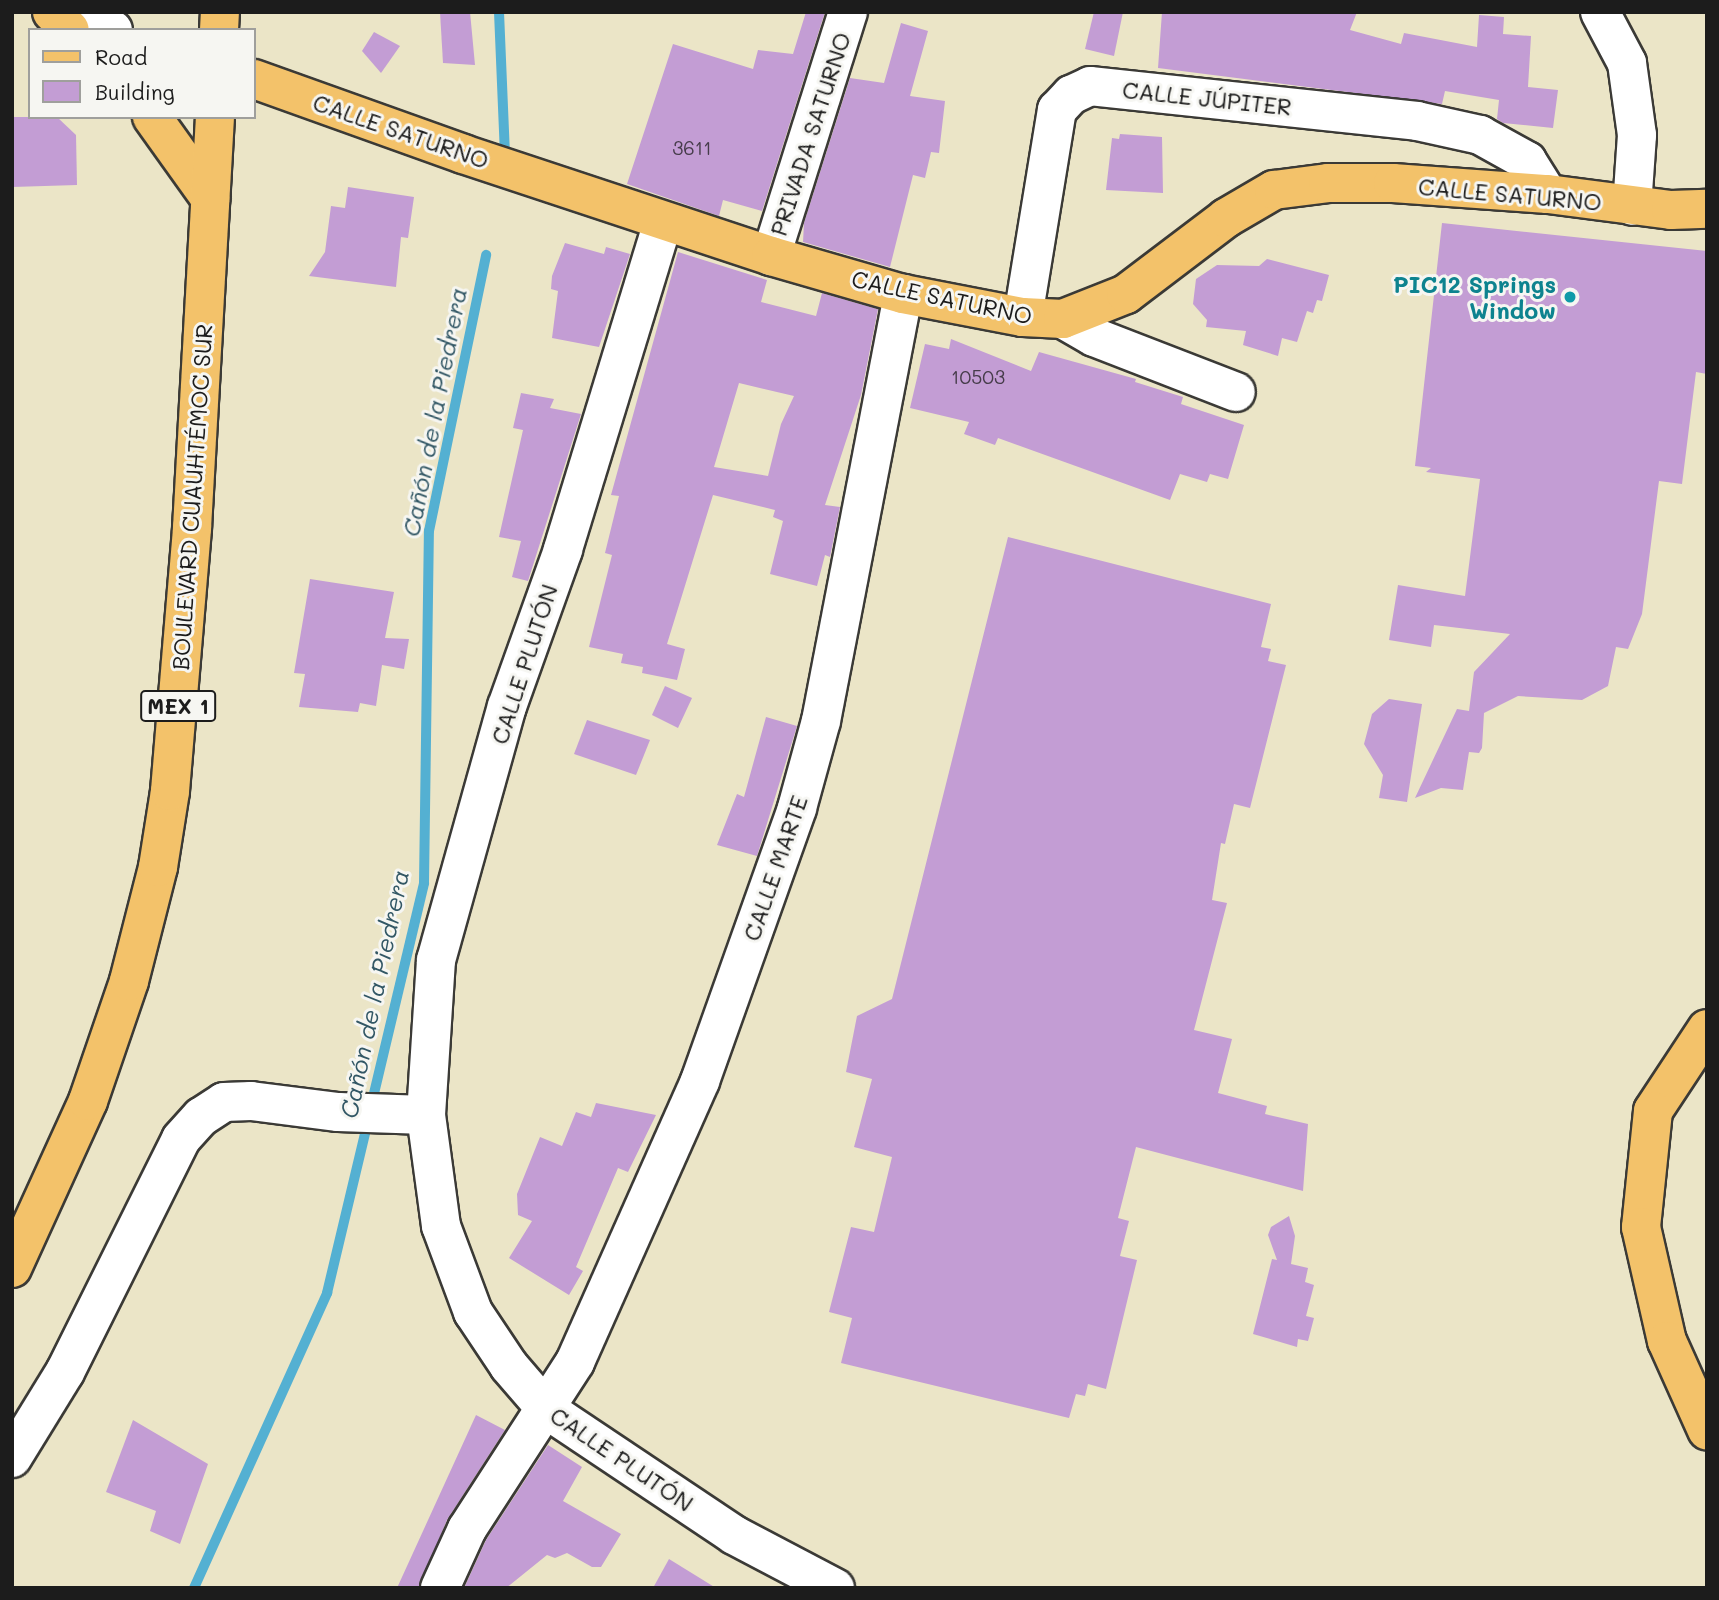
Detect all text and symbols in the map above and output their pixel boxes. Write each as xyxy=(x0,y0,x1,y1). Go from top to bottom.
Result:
legend xyxy=(28,28,256,119)
street label: PRIVADA SATURNO xyxy=(764,29,856,239)
text: Road xyxy=(95,43,147,70)
street label: CALLE JÚPITER xyxy=(1121,75,1293,121)
text: Building xyxy=(95,78,175,105)
street label: CALLE SATURNO xyxy=(310,88,492,174)
house number: 3611 xyxy=(672,137,712,159)
street label: CALLE SATURNO xyxy=(1417,172,1603,216)
street label: CALLE SATURNO xyxy=(849,264,1035,330)
place label: PIC12 Springs Window xyxy=(1393,270,1556,324)
water label: Cañón de la Piedrera xyxy=(396,285,472,539)
marker: PIC12 Springs Window xyxy=(1562,289,1578,305)
street label: BOULEVARD CUAUHTÉMOC SUR xyxy=(166,323,218,671)
house number: 10503 xyxy=(951,366,1005,388)
street label: CALLE PLUTÓN xyxy=(485,581,563,747)
road number: MEX 1 xyxy=(140,688,216,724)
street label: CALLE MARTE xyxy=(737,792,813,944)
water label: Cañón de la Piedrera xyxy=(334,867,414,1121)
street label: CALLE PLUTÓN xyxy=(545,1401,699,1517)

